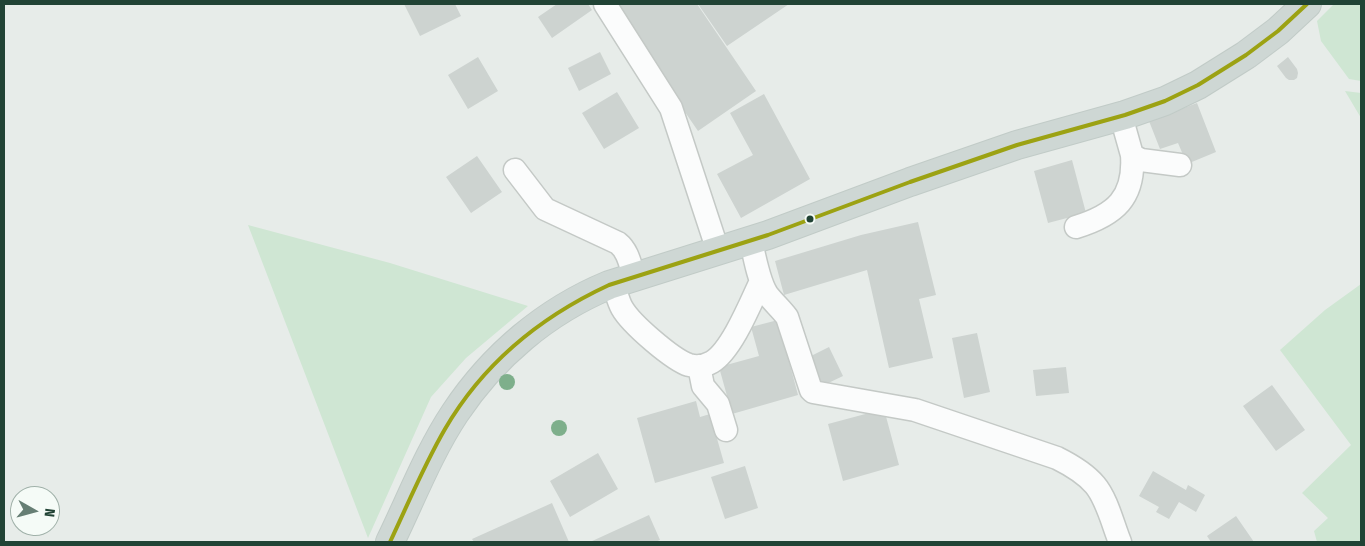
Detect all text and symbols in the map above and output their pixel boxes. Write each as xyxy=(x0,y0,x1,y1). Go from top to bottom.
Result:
unlabelled marker xyxy=(805,214,815,224)
north arrow xyxy=(10,486,60,536)
text: N xyxy=(40,508,58,518)

